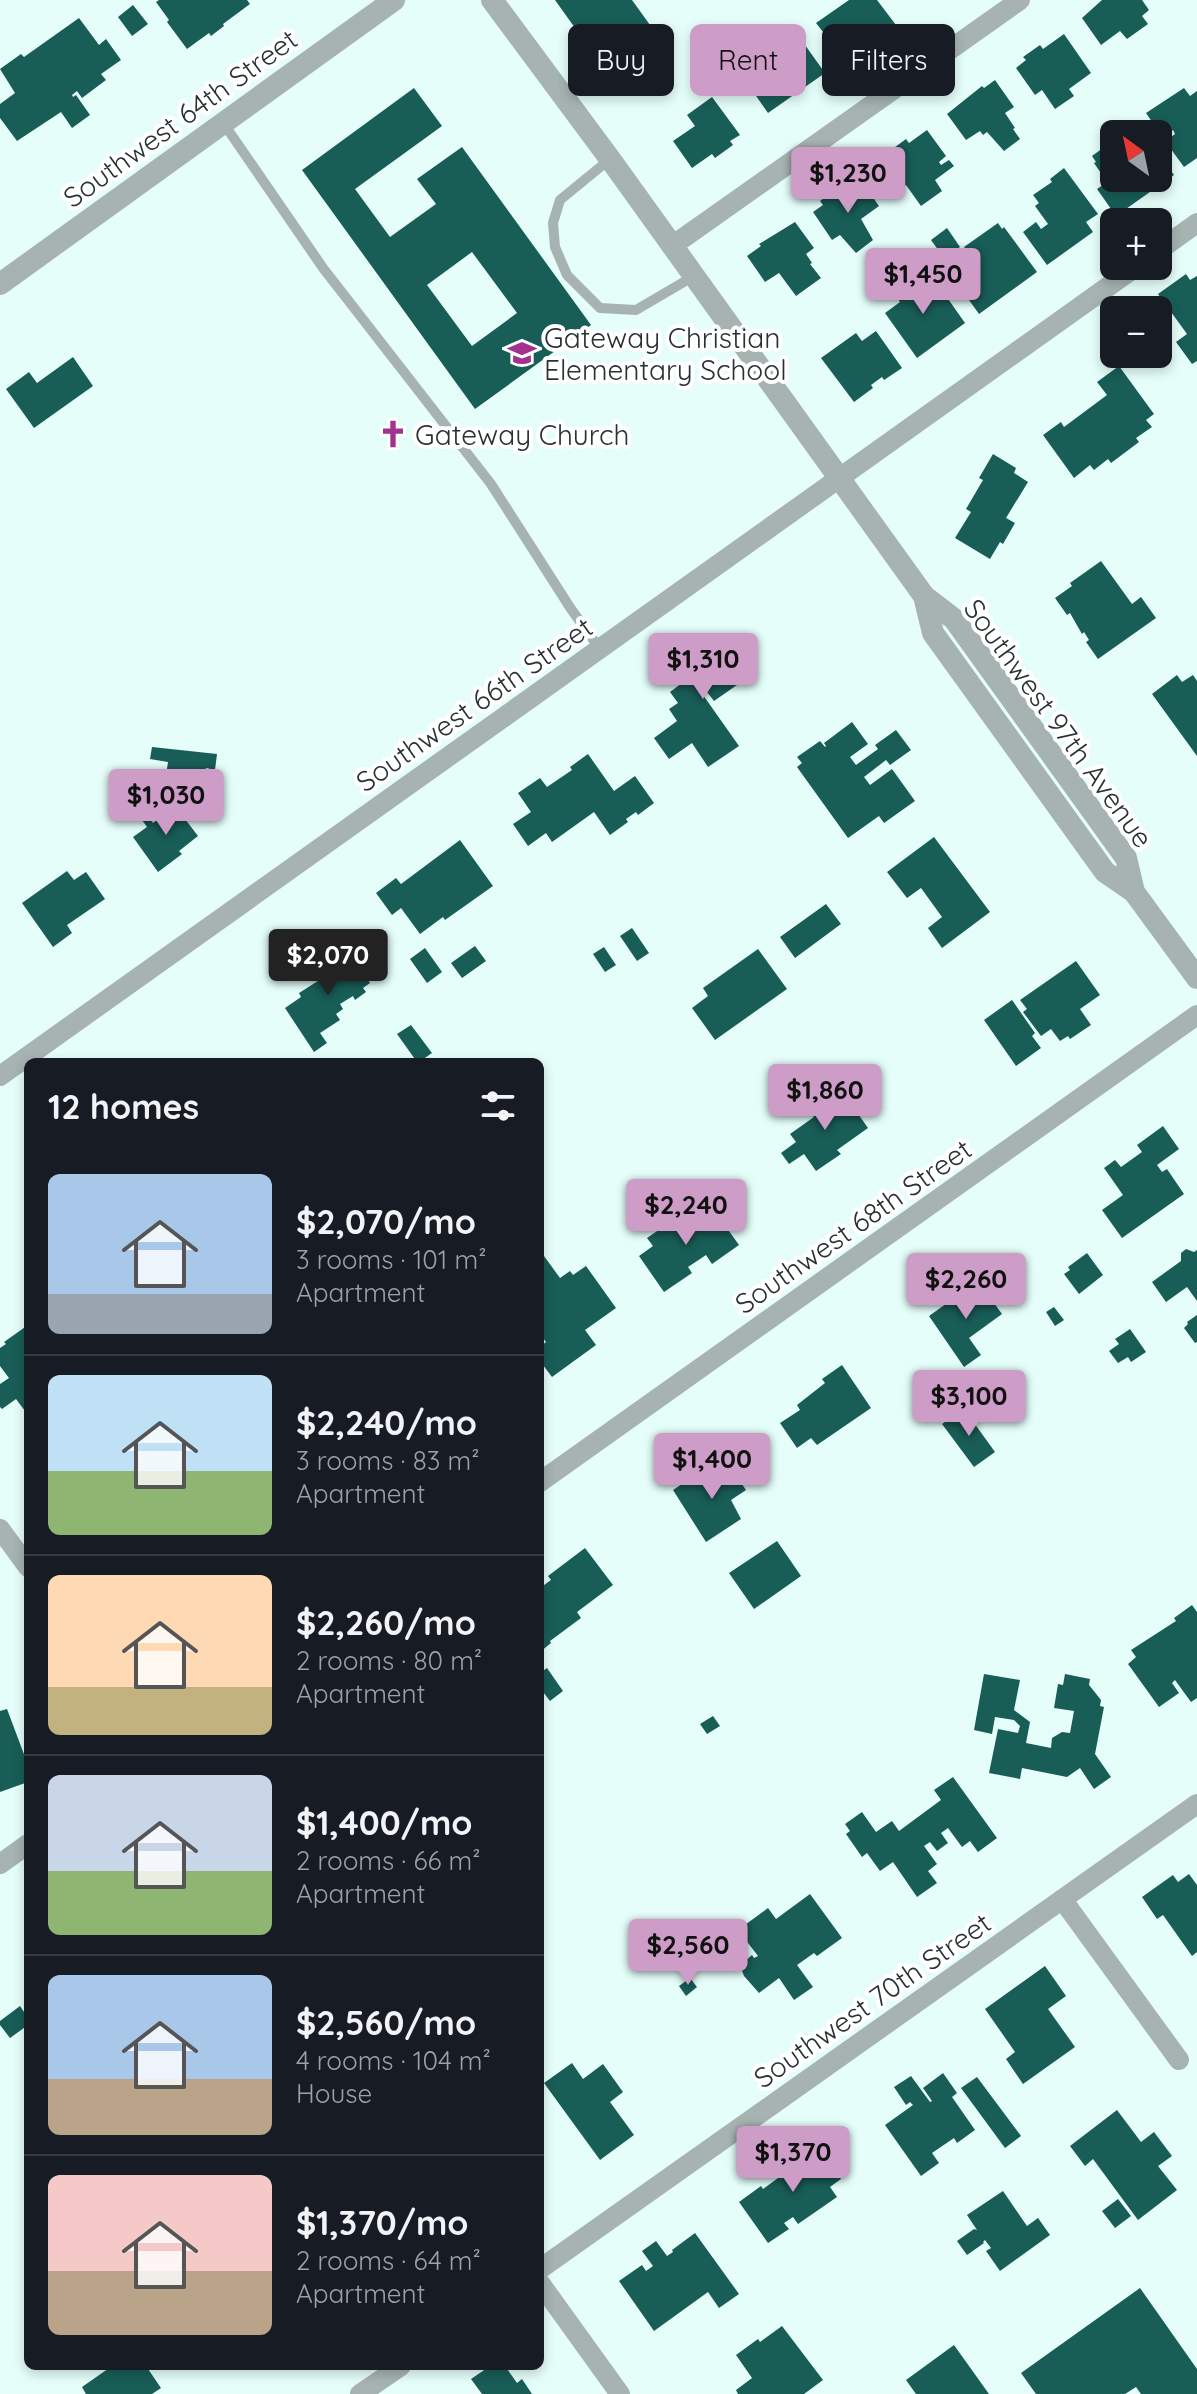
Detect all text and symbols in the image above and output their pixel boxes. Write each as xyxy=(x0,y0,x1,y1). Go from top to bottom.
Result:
street label: Southwest 64th Street xyxy=(56,21,304,215)
chip: Buy xyxy=(568,24,674,96)
chip: Rent xyxy=(690,24,806,96)
chip: Filters xyxy=(822,24,955,96)
north arrow xyxy=(1100,120,1172,192)
map controls xyxy=(1100,120,1172,368)
pin: $1,230 xyxy=(783,147,913,215)
text: $1,230 xyxy=(809,156,887,189)
button: + xyxy=(1100,208,1172,280)
pin: $1,450 xyxy=(858,248,988,316)
text: $1,450 xyxy=(883,257,963,290)
button: − xyxy=(1100,296,1172,368)
place label: Gateway Christian Elementary School xyxy=(544,320,787,387)
school or university icon: Gateway Christian Elementary School xyxy=(507,338,537,368)
place label: Gateway Church xyxy=(415,417,629,452)
church icon: Gateway Church xyxy=(378,419,408,449)
street label: Southwest 97th Avenue xyxy=(957,592,1161,854)
street label: Southwest 66th Street xyxy=(349,609,599,799)
pin: $1,310 xyxy=(638,633,768,701)
text: $1,310 xyxy=(667,642,739,675)
pin: $1,030 xyxy=(101,769,231,837)
text: $1,030 xyxy=(127,778,205,811)
pin: $2,070 xyxy=(263,929,393,997)
text: $2,070 xyxy=(287,938,369,971)
pin: $1,860 xyxy=(760,1064,890,1132)
text: $1,860 xyxy=(786,1073,864,1106)
icon: filters xyxy=(476,1084,520,1128)
text: 12 homes xyxy=(48,1085,199,1128)
street label: Southwest 68th Street xyxy=(728,1131,978,1321)
pin: $2,240 xyxy=(621,1179,751,1247)
text: $2,240 xyxy=(644,1188,728,1221)
text: $2,070/mo xyxy=(296,1200,476,1243)
icon: home xyxy=(112,1206,208,1302)
text: 3 rooms · 101 m² xyxy=(296,1243,487,1276)
pin: $2,260 xyxy=(901,1253,1031,1321)
text: $2,260 xyxy=(925,1262,1007,1295)
text: Apartment xyxy=(296,1276,425,1309)
pin: $3,100 xyxy=(904,1370,1034,1438)
text: $3,100 xyxy=(931,1379,1007,1412)
text: $2,240/mo xyxy=(296,1401,477,1444)
icon: home xyxy=(112,1407,208,1503)
pin: $1,400 xyxy=(647,1433,777,1501)
text: $1,400 xyxy=(672,1442,752,1475)
text: 3 rooms · 83 m² xyxy=(296,1444,479,1477)
text: Apartment xyxy=(296,1477,425,1510)
text: $2,260/mo xyxy=(296,1601,476,1644)
icon: home xyxy=(112,1607,208,1703)
text: 2 rooms · 80 m² xyxy=(296,1644,482,1677)
text: Apartment xyxy=(296,1677,425,1710)
text: $1,400/mo xyxy=(296,1801,473,1844)
icon: home xyxy=(112,1807,208,1903)
text: 2 rooms · 66 m² xyxy=(296,1844,481,1877)
text: Apartment xyxy=(296,1877,425,1910)
street label: Southwest 70th Street xyxy=(747,1905,997,2095)
pin: $2,560 xyxy=(623,1919,753,1987)
text: $2,560 xyxy=(647,1928,729,1961)
text: $2,560/mo xyxy=(296,2001,476,2044)
icon: home xyxy=(112,2007,208,2103)
text: 4 rooms · 104 m² xyxy=(296,2044,491,2077)
text: House xyxy=(296,2077,372,2110)
pin: $1,370 xyxy=(728,2126,858,2194)
text: $1,370 xyxy=(755,2135,832,2168)
text: $1,370/mo xyxy=(296,2201,469,2244)
icon: home xyxy=(112,2207,208,2303)
text: 2 rooms · 64 m² xyxy=(296,2244,481,2277)
text: Apartment xyxy=(296,2277,425,2310)

